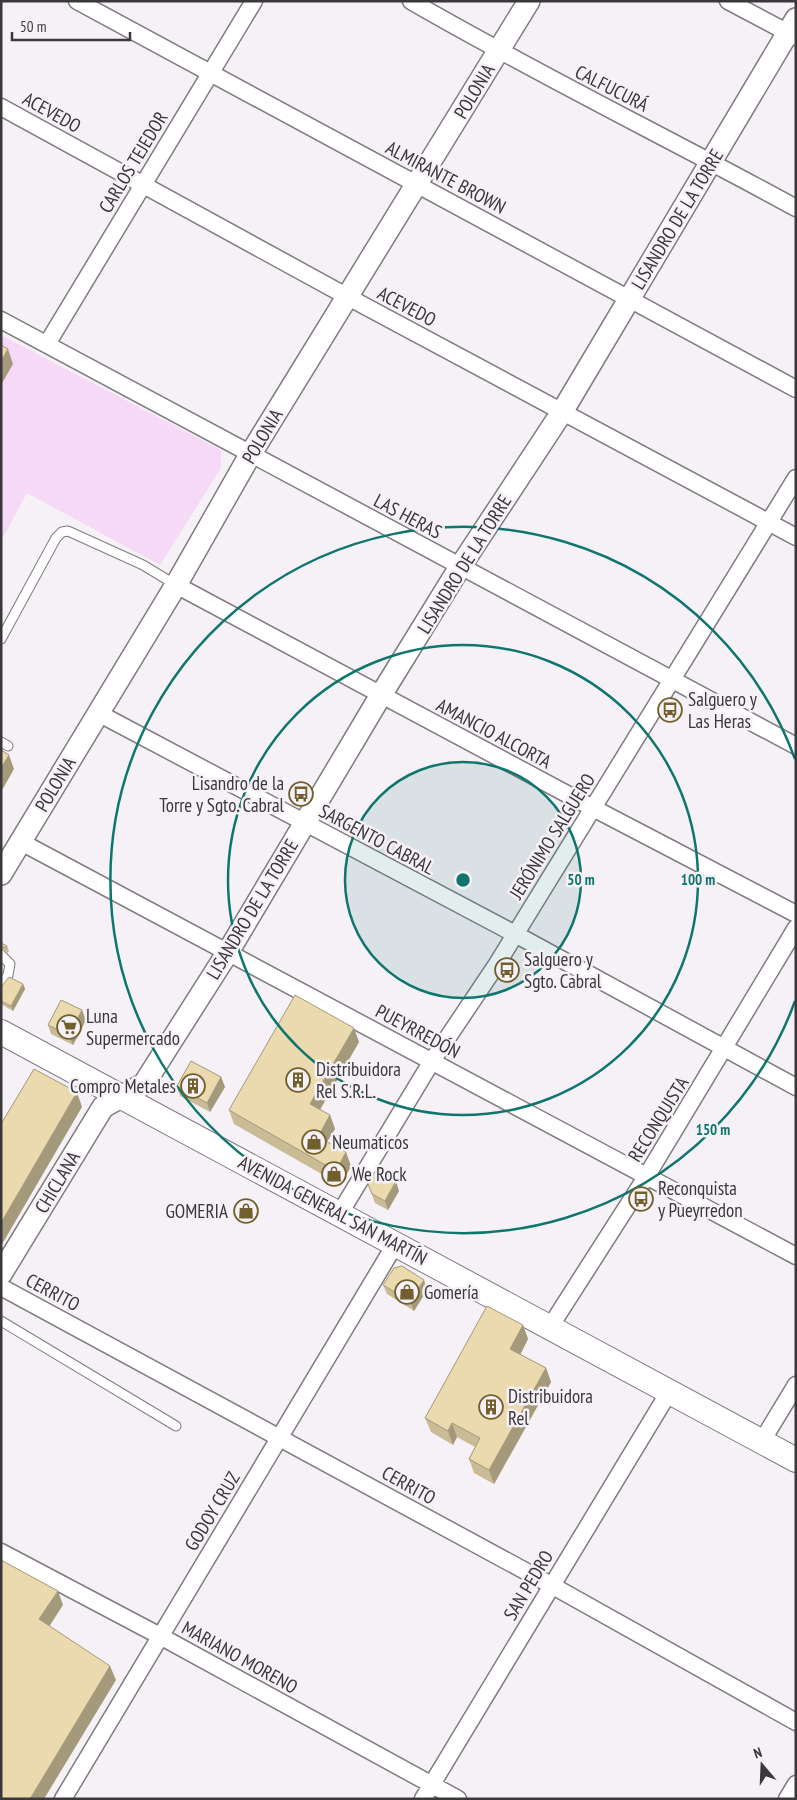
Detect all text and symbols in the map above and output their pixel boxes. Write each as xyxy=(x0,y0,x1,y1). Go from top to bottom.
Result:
scale bar xyxy=(12,10,130,42)
text: 50 m xyxy=(20,17,46,36)
street label: POLONIA xyxy=(448,59,500,123)
street label: CALFUCURÁ xyxy=(571,59,653,117)
street label: ACEVEDO xyxy=(19,86,85,138)
street label: CARLOS TEJEDOR xyxy=(93,107,173,217)
street label: ALMIRANTE BROWN xyxy=(382,135,510,219)
street label: LISANDRO DE LA TORRE xyxy=(626,145,728,293)
street label: ACEVEDO xyxy=(374,281,440,331)
street label: POLONIA xyxy=(236,404,288,468)
street label: LAS HERAS xyxy=(370,488,446,544)
street label: LISANDRO DE LA TORRE xyxy=(412,490,516,638)
place label: Salguero y Las Heras xyxy=(688,687,758,733)
street label: AMANCIO ALCORTA xyxy=(432,693,556,773)
bus stop icon: Salguero y Las Heras xyxy=(657,697,683,723)
street label: POLONIA xyxy=(29,752,81,816)
street label: JERÓNIMO SALGUERO xyxy=(503,769,600,904)
place label: Lisandro de la Torre y Sgto. Cabral xyxy=(159,771,285,817)
bus stop icon: Lisandro de la Torre y Sgto. Cabral xyxy=(288,781,314,807)
street label: SARGENTO CABRAL xyxy=(315,798,439,880)
street label: LISANDRO DE LA TORRE xyxy=(201,835,303,983)
text: 50 m xyxy=(567,870,595,889)
text: 100 m xyxy=(681,870,715,889)
centre of rings xyxy=(454,871,472,889)
place label: Salguero y Sgto. Cabral xyxy=(524,947,602,993)
bus stop icon: Salguero y Sgto. Cabral xyxy=(494,957,520,983)
street label: PUEYRREDÓN xyxy=(372,999,464,1063)
place label: Luna Supermercado xyxy=(86,1004,180,1050)
supermarket icon: Luna Supermercado xyxy=(56,1014,82,1040)
place label: Distribuidora Rel S.R.L. xyxy=(316,1057,401,1103)
building icon: Distribuidora Rel S.R.L. xyxy=(285,1067,311,1093)
street label: RECONQUISTA xyxy=(623,1072,693,1166)
building icon: Compro Metales xyxy=(180,1073,206,1099)
place label: Compro Metales xyxy=(70,1074,176,1098)
text: 150 m xyxy=(696,1120,730,1139)
shop icon: Neumaticos xyxy=(301,1129,327,1155)
place label: Neumaticos xyxy=(332,1130,409,1154)
street label: CHICLANA xyxy=(29,1147,85,1217)
street label: AVENIDA GENERAL SAN MARTÍN xyxy=(234,1150,432,1270)
shop icon: We Rock xyxy=(321,1161,347,1187)
place label: We Rock xyxy=(352,1162,407,1186)
place label: Reconquista y Pueyrredon xyxy=(658,1176,743,1222)
bus stop icon: Reconquista y Pueyrredon xyxy=(628,1186,654,1212)
shop icon: GOMERIA xyxy=(233,1198,259,1224)
place label: GOMERIA xyxy=(165,1199,228,1223)
street label: CERRITO xyxy=(22,1268,84,1316)
shop icon: Gomería xyxy=(394,1279,420,1305)
place label: Gomería xyxy=(424,1280,479,1304)
place label: Distribuidora Rel xyxy=(508,1384,593,1430)
building icon: Distribuidora Rel xyxy=(478,1394,504,1420)
street label: CERRITO xyxy=(378,1461,440,1509)
street label: GODOY CRUZ xyxy=(179,1467,245,1555)
street label: SAN PEDRO xyxy=(498,1546,558,1624)
street label: MARIANO MORENO xyxy=(178,1615,302,1699)
north arrow xyxy=(737,1740,787,1790)
text: N xyxy=(751,1743,764,1762)

